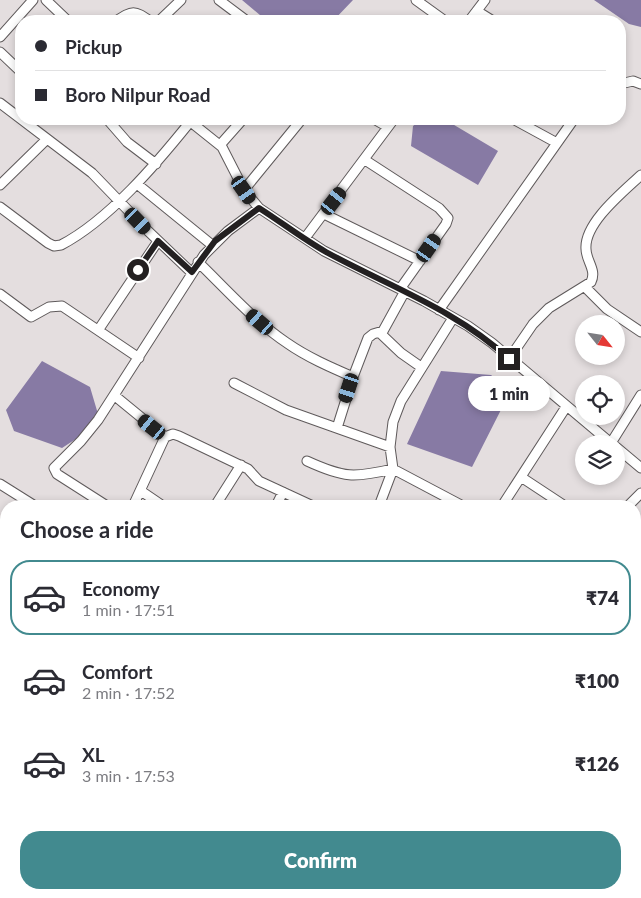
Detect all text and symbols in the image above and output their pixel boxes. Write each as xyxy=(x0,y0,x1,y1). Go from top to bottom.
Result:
text: Pickup xyxy=(65,35,122,58)
text: Boro Nilpur Road xyxy=(65,83,210,106)
car xyxy=(229,173,258,207)
car xyxy=(318,185,349,217)
car xyxy=(122,205,153,237)
car xyxy=(414,231,443,265)
route start xyxy=(127,259,149,281)
car xyxy=(243,306,276,338)
north arrow xyxy=(575,315,625,365)
map controls xyxy=(575,315,625,485)
route end xyxy=(498,348,520,370)
car xyxy=(337,371,360,405)
button: locate xyxy=(575,375,625,425)
callout: 1 min xyxy=(468,376,550,412)
text: 1 min xyxy=(489,384,529,403)
car xyxy=(135,412,168,442)
button: layers xyxy=(575,435,625,485)
text: Choose a ride xyxy=(20,516,154,543)
icon: car xyxy=(22,575,67,620)
text: Economy xyxy=(82,577,160,600)
text: ₹74 xyxy=(586,586,619,609)
text: 1 min · 17:51 xyxy=(82,600,175,619)
icon: car xyxy=(22,658,67,703)
text: Comfort xyxy=(82,660,153,683)
text: ₹100 xyxy=(575,669,619,692)
text: 2 min · 17:52 xyxy=(82,683,175,702)
icon: car xyxy=(22,741,67,786)
text: XL xyxy=(82,743,105,766)
text: ₹126 xyxy=(575,752,619,775)
text: 3 min · 17:53 xyxy=(82,766,175,785)
button: Confirm xyxy=(20,831,621,889)

